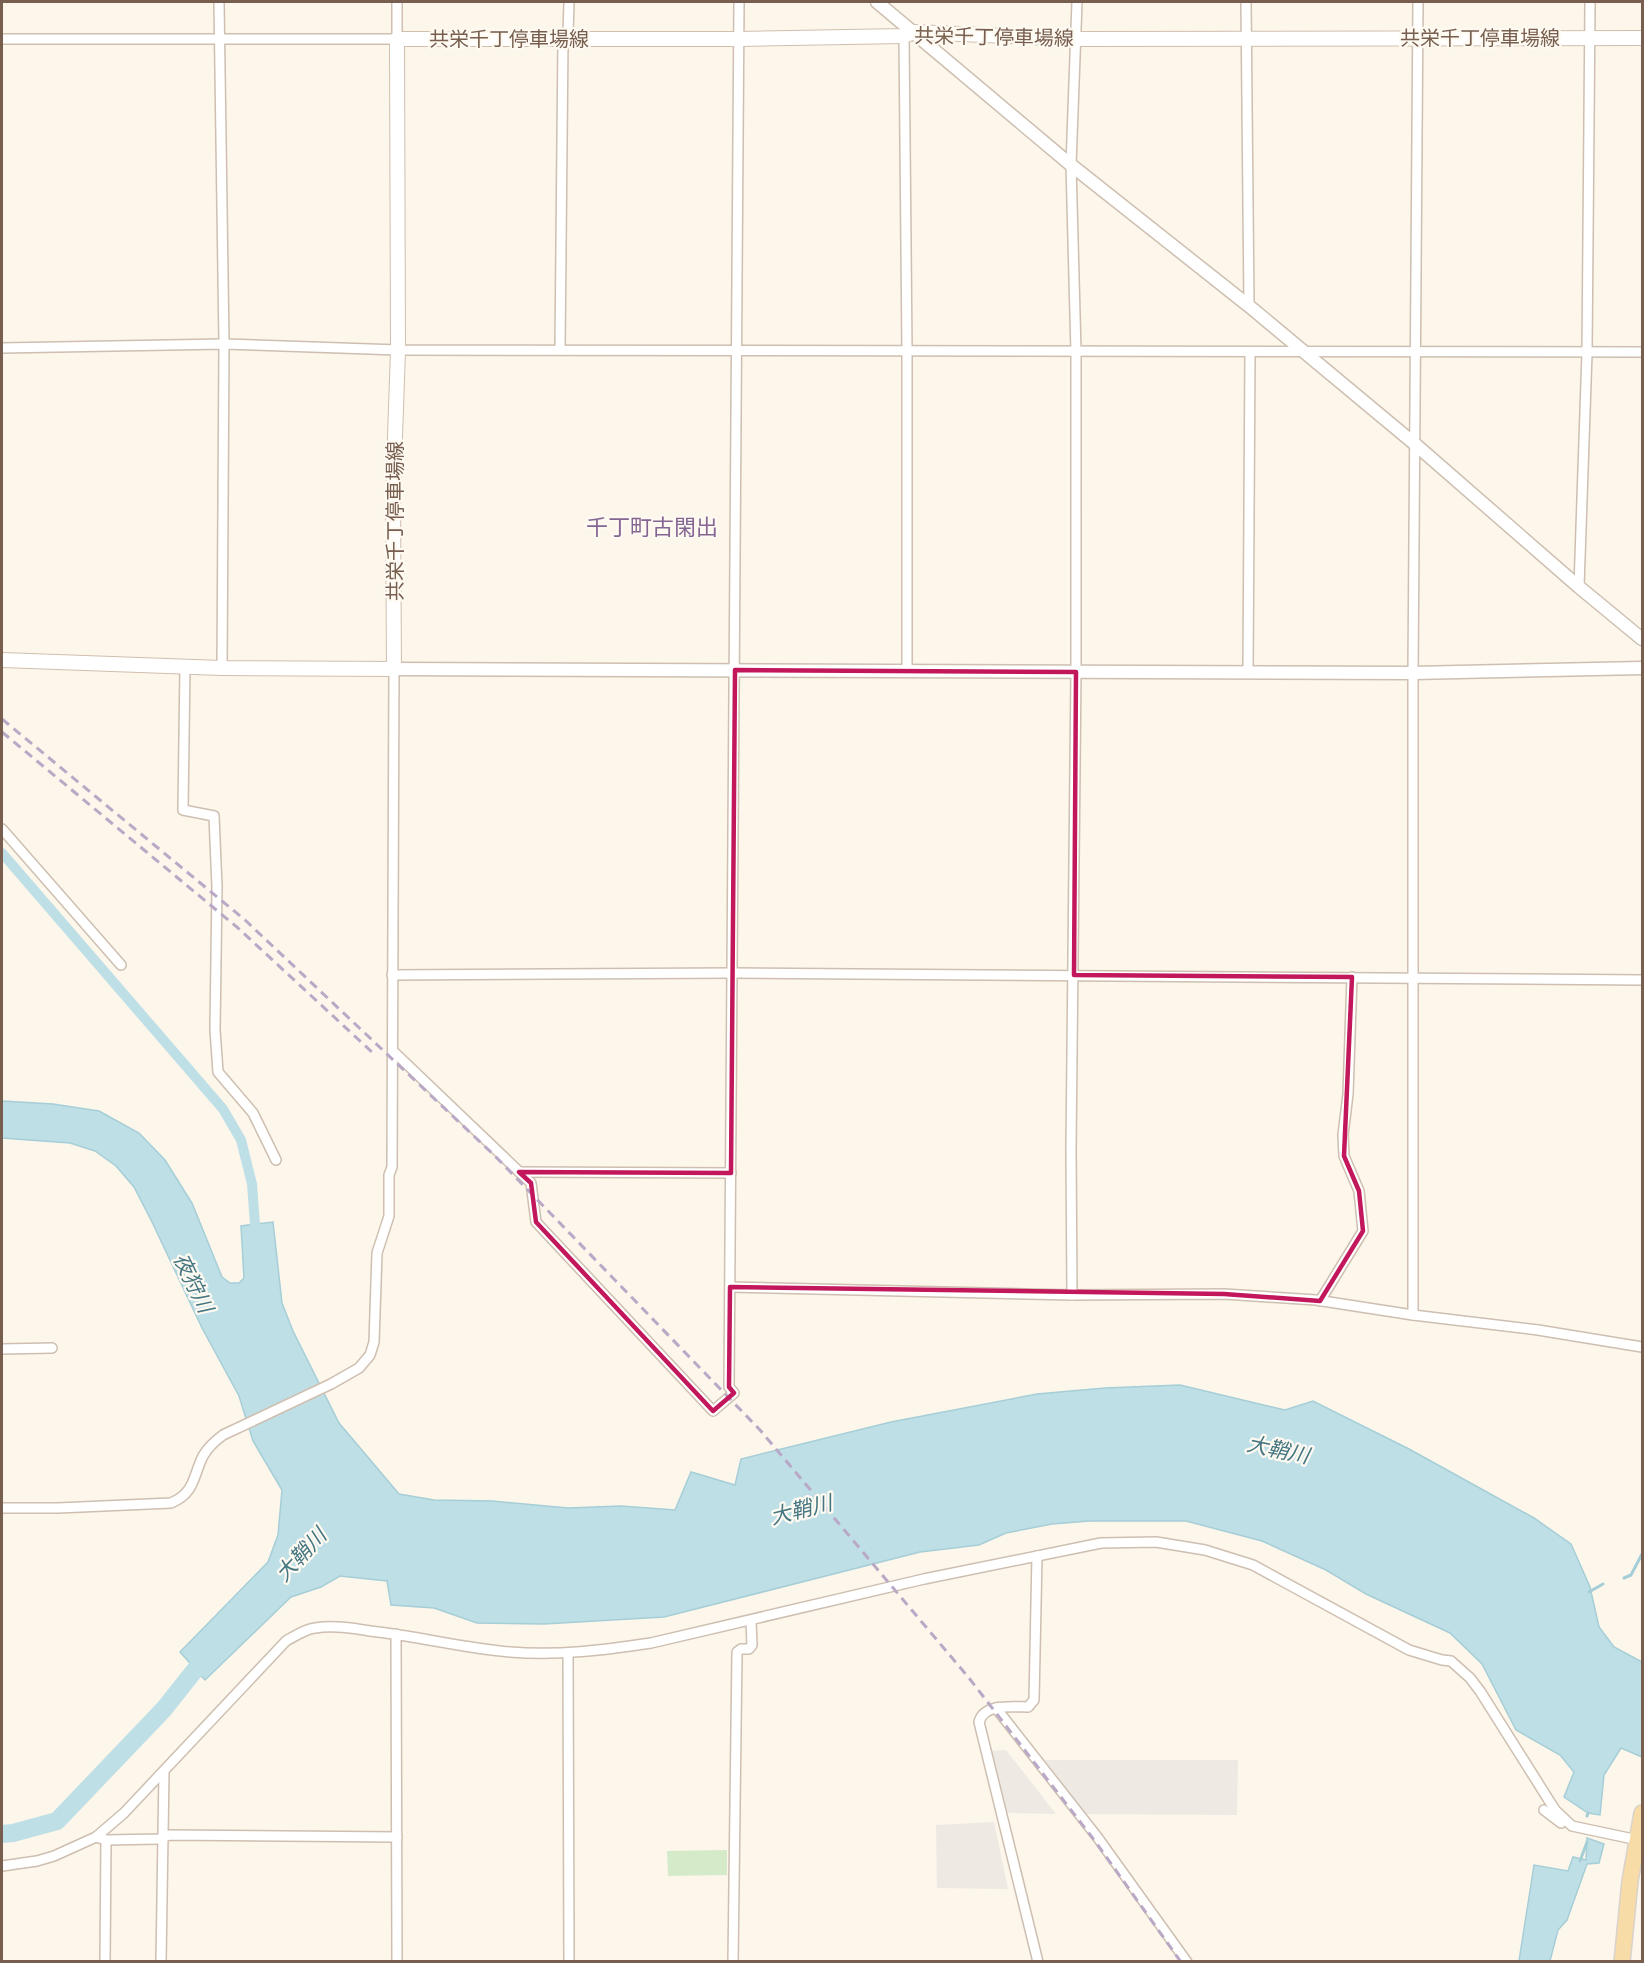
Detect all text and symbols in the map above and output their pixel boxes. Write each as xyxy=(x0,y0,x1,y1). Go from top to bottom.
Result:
street label: 共栄千丁停車場線 xyxy=(914,22,1074,51)
street label: 共栄千丁停車場線 xyxy=(1400,24,1560,51)
street label: 共栄千丁停車場線 xyxy=(429,25,589,52)
street label: 共栄千丁停車場線 xyxy=(381,441,408,601)
district label: 千丁町古閑出 xyxy=(586,512,718,542)
water label: 夜狩川 xyxy=(168,1248,221,1319)
water label: 大鞘川 xyxy=(1244,1429,1314,1470)
water label: 大鞘川 xyxy=(767,1487,837,1530)
water label: 大鞘川 xyxy=(269,1520,333,1587)

